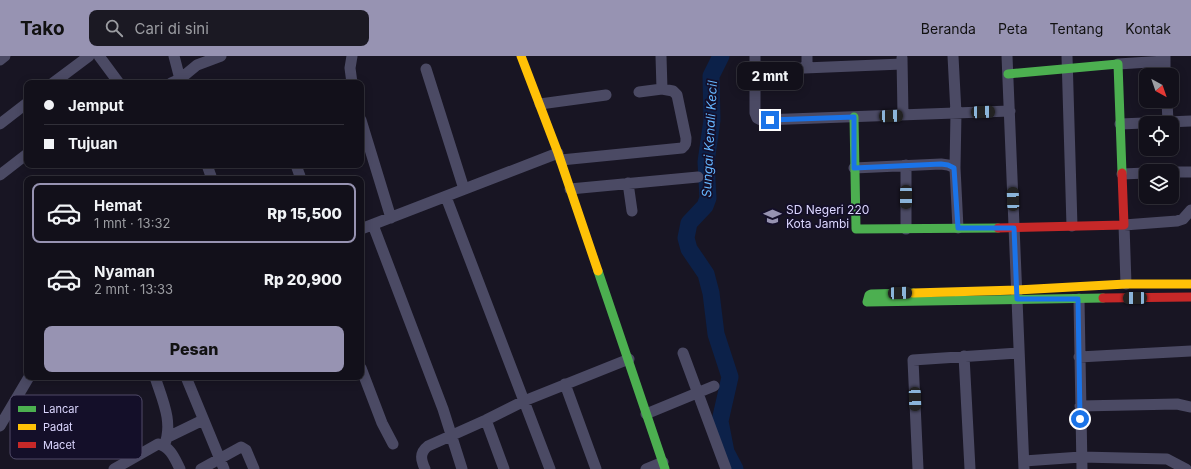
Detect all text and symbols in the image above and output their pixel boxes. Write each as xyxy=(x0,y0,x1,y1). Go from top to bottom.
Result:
search box xyxy=(89,10,369,46)
text: Tako xyxy=(20,17,65,40)
icon: search xyxy=(103,17,125,39)
text: Cari di sini xyxy=(135,19,209,38)
text: Beranda xyxy=(921,20,976,37)
text: Peta xyxy=(998,20,1028,37)
text: Tentang xyxy=(1050,20,1103,37)
text: Kontak xyxy=(1125,20,1171,37)
callout: 2 mnt xyxy=(737,62,803,90)
text: 2 mnt xyxy=(752,68,788,84)
north arrow xyxy=(1139,68,1179,108)
map controls xyxy=(1139,68,1179,204)
water label: Sungai Kenali Kecil xyxy=(698,79,720,198)
text: Jemput xyxy=(68,96,124,115)
car xyxy=(971,106,995,118)
car xyxy=(879,110,903,122)
route end xyxy=(761,111,779,129)
button: locate xyxy=(1139,116,1179,156)
text: Tujuan xyxy=(68,134,118,153)
button: layers xyxy=(1139,164,1179,204)
car xyxy=(900,185,912,209)
car xyxy=(1007,187,1019,211)
icon: car xyxy=(46,195,82,231)
text: Hemat xyxy=(94,196,142,215)
place label: SD Negeri 220 Kota Jambi xyxy=(786,202,869,231)
text: Rp 15,500 xyxy=(267,204,342,223)
school or university icon: SD Negeri 220 Kota Jambi xyxy=(763,207,783,227)
text: 1 mnt · 13:32 xyxy=(94,215,170,231)
icon: car xyxy=(46,261,82,297)
text: Nyaman xyxy=(94,262,155,281)
text: Rp 20,900 xyxy=(264,270,342,289)
text: 2 mnt · 13:33 xyxy=(94,281,173,297)
car xyxy=(888,287,912,299)
car xyxy=(1123,292,1147,304)
button: Pesan xyxy=(44,326,344,372)
car xyxy=(909,387,921,411)
legend xyxy=(10,395,142,459)
text: Lancar xyxy=(43,402,79,416)
route start xyxy=(1071,410,1089,428)
text: Padat xyxy=(43,420,73,434)
text: Macet xyxy=(43,438,76,452)

